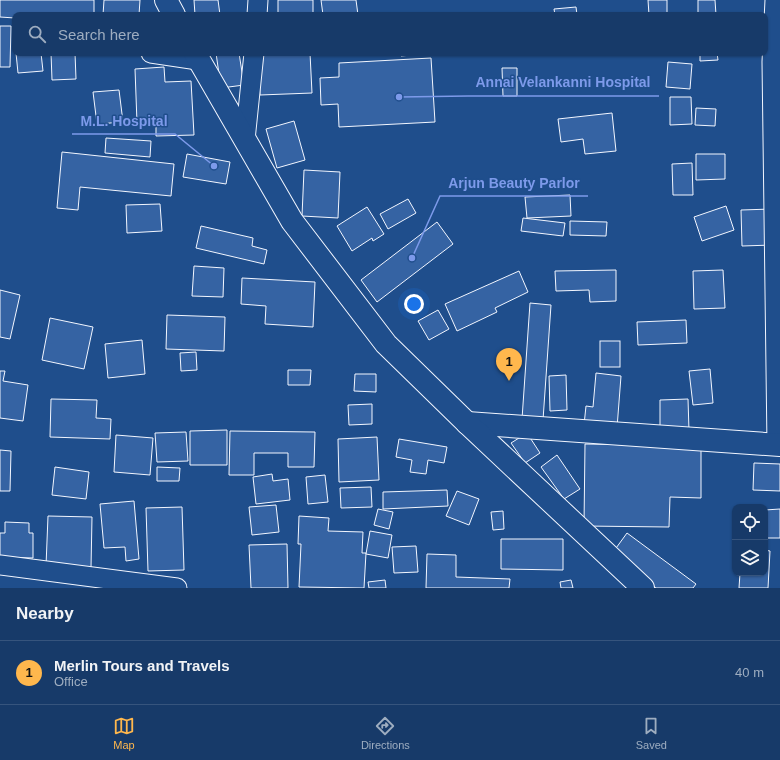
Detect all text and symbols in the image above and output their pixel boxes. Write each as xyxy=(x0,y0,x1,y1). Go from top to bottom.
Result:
search box xyxy=(12,12,768,56)
icon: search xyxy=(26,23,48,45)
text: Search here xyxy=(58,26,140,43)
callout: Annai Velankanni Hospital xyxy=(468,70,659,96)
text: Annai Velankanni Hospital xyxy=(475,74,651,90)
callout: M.L. Hospital xyxy=(72,108,175,134)
text: M.L. Hospital xyxy=(80,113,168,129)
callout: Arjun Beauty Parlor xyxy=(440,170,588,196)
text: Arjun Beauty Parlor xyxy=(448,175,580,191)
your location xyxy=(404,294,424,314)
pin: 1 xyxy=(496,348,522,381)
map controls xyxy=(732,504,768,576)
button: locate xyxy=(732,504,768,540)
button: layers xyxy=(732,540,768,576)
text: Nearby xyxy=(16,604,74,623)
text: Merlin Tours and Travels xyxy=(54,657,230,674)
text: 1 xyxy=(25,665,33,680)
text: 40 m xyxy=(735,665,764,680)
text: Office xyxy=(54,674,88,689)
tab: Map xyxy=(113,715,135,751)
tab: Directions xyxy=(361,715,410,751)
tab: Saved xyxy=(636,715,667,751)

